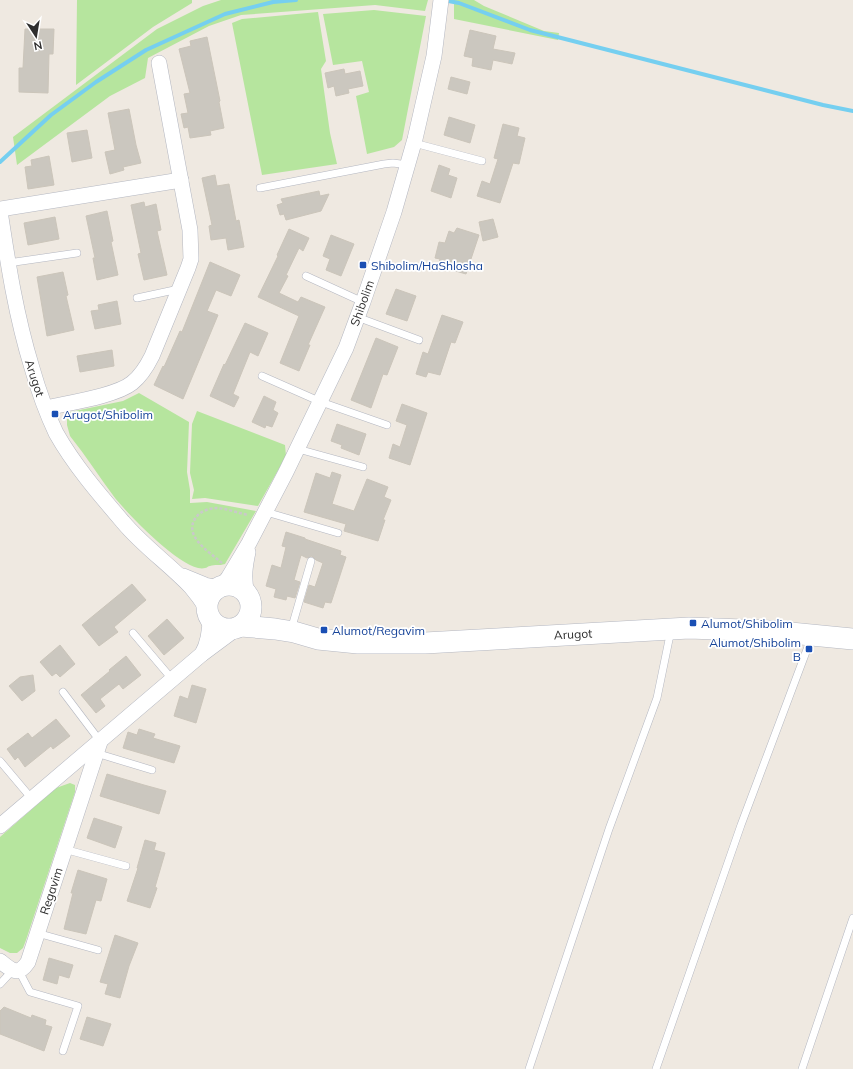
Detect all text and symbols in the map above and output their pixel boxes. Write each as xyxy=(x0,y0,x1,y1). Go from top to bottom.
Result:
north arrow xyxy=(16,16,56,56)
text: N xyxy=(33,38,44,53)
place label: Shibolim/HaShlosha xyxy=(371,258,483,273)
marker: Shibolim/HaShlosha xyxy=(358,260,368,270)
street label: Shibolim xyxy=(347,278,377,328)
street label: Arugot xyxy=(22,357,48,399)
place label: Arugot/Shibolim xyxy=(63,407,153,422)
marker: Arugot/Shibolim xyxy=(50,409,60,419)
place label: Alumot/Shibolim xyxy=(701,616,793,631)
marker: Alumot/Shibolim xyxy=(688,618,698,628)
place label: Alumot/Regavim xyxy=(332,623,425,638)
marker: Alumot/Regavim xyxy=(319,625,329,635)
street label: Arugot xyxy=(553,626,593,642)
place label: Alumot/Shibolim B xyxy=(709,635,801,664)
marker: Alumot/Shibolim B xyxy=(804,644,814,654)
street label: Regavim xyxy=(36,865,66,917)

